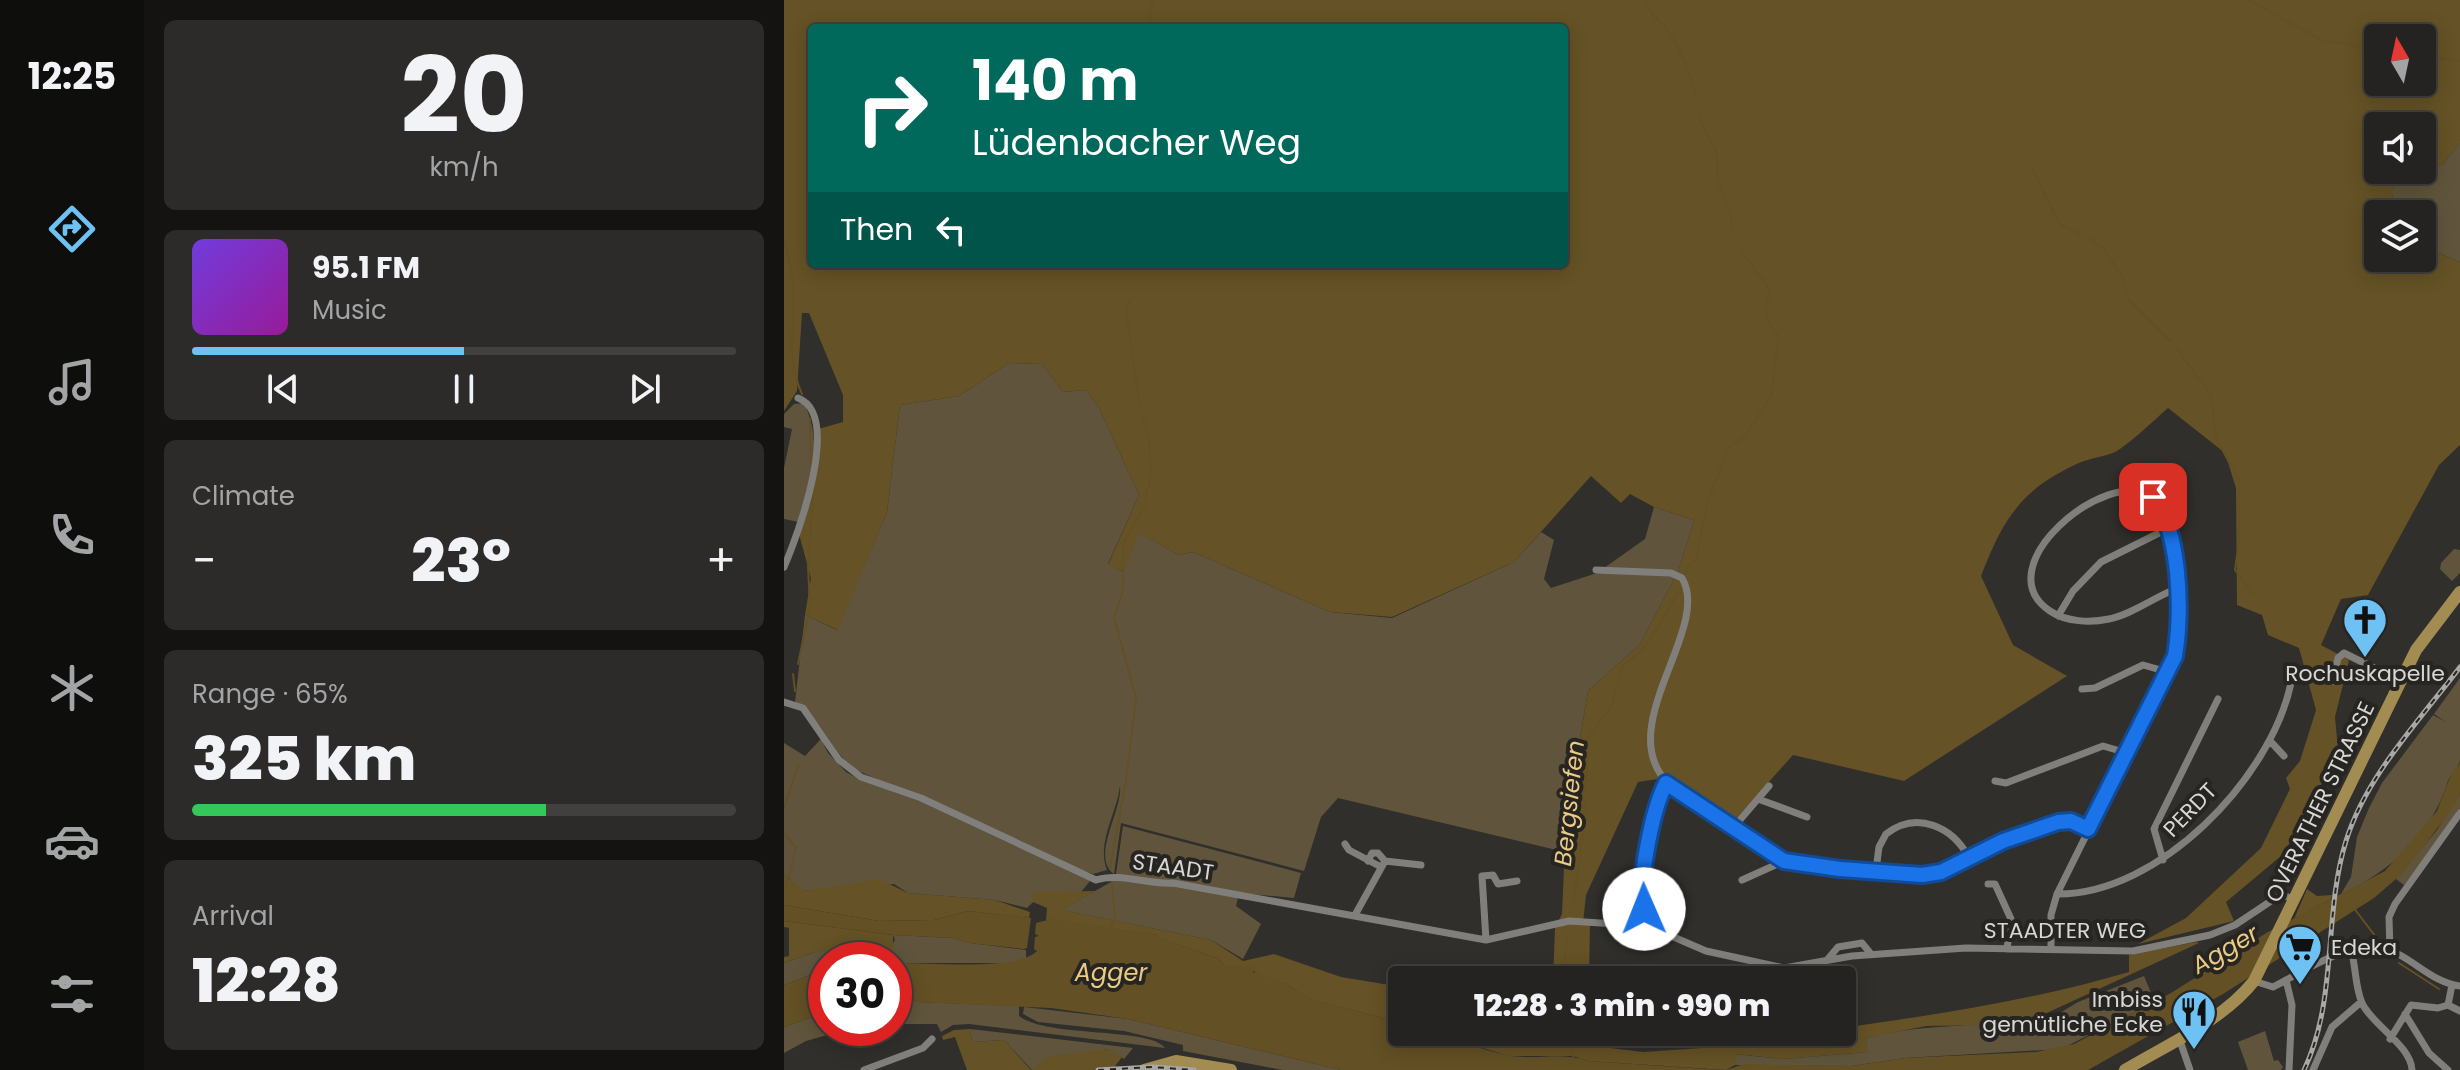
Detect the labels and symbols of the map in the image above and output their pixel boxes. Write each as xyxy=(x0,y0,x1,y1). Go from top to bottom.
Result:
north arrow xyxy=(2364,24,2436,96)
pin xyxy=(2119,463,2187,531)
church icon: Rochuskapelle xyxy=(2341,596,2389,659)
place label: Rochuskapelle xyxy=(2285,658,2445,689)
street label: OVERATHER STRASSE xyxy=(2258,697,2382,907)
water label: Bergsiefen xyxy=(1546,739,1592,867)
street label: PERDT xyxy=(2156,776,2224,844)
street label: STAADT xyxy=(1130,846,1216,888)
position arrow xyxy=(1602,867,1686,951)
street label: STAADTER WEG xyxy=(1984,915,2146,946)
water label: Agger xyxy=(2185,916,2266,982)
supermarket icon: Edeka xyxy=(2276,923,2324,986)
place label: Edeka xyxy=(2331,932,2397,963)
speed limit sign: 30 xyxy=(808,942,912,1046)
water label: Agger xyxy=(1074,956,1148,989)
place label: Imbiss gemütliche Ecke xyxy=(1982,984,2163,1040)
restaurant icon: Imbiss gemütliche Ecke xyxy=(2170,988,2218,1051)

